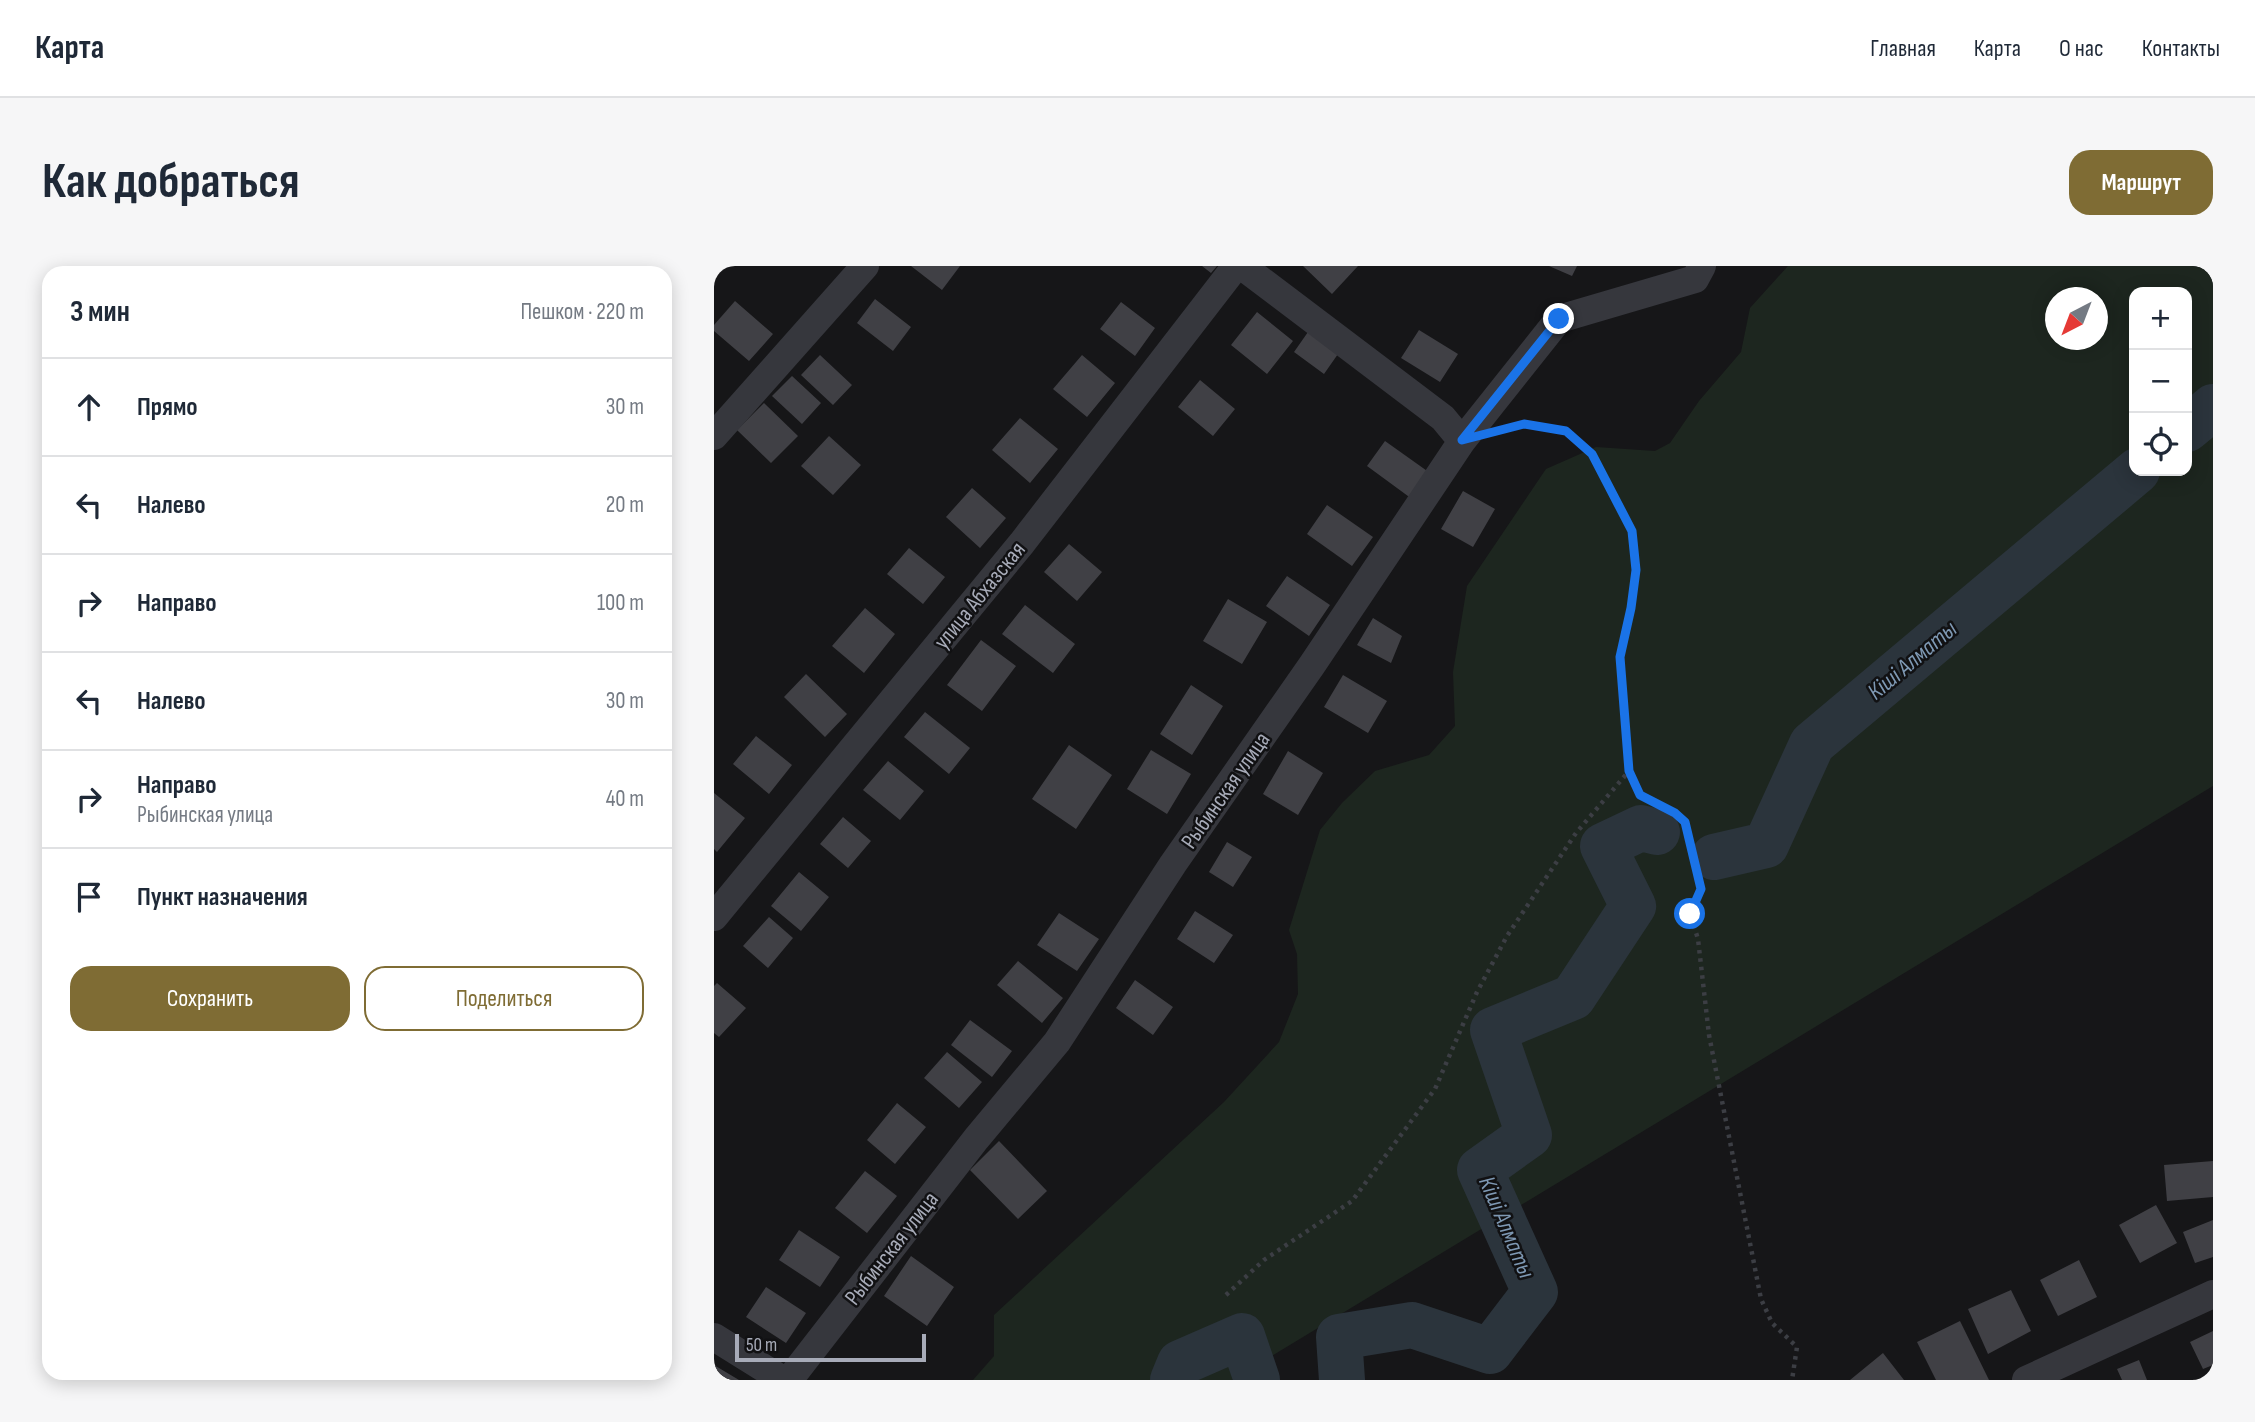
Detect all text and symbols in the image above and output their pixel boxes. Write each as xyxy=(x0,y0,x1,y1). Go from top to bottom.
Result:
text: Карта xyxy=(35,28,104,68)
text: Главная xyxy=(1870,34,1936,63)
text: Карта xyxy=(1974,34,2021,63)
text: О нас xyxy=(2059,34,2104,63)
text: Контакты xyxy=(2142,34,2220,63)
button: Маршрут xyxy=(2069,150,2213,215)
text: Как добраться xyxy=(42,153,300,212)
north arrow xyxy=(2045,287,2108,350)
map controls xyxy=(2129,287,2192,476)
button: + xyxy=(2129,287,2192,350)
text: 3 мин xyxy=(70,294,130,330)
text: Пешком · 220 m xyxy=(520,298,644,326)
route end xyxy=(1543,303,1574,334)
button: − xyxy=(2129,350,2192,413)
icon: ahead xyxy=(70,388,108,426)
text: Прямо xyxy=(137,392,198,423)
text: 30 m xyxy=(606,393,644,421)
button: locate xyxy=(2129,413,2192,476)
icon: left xyxy=(70,486,108,524)
text: Налево xyxy=(137,490,206,521)
text: 20 m xyxy=(606,491,644,519)
street label: улица Абхазская xyxy=(928,536,1032,655)
icon: right xyxy=(70,584,108,622)
text: Направо xyxy=(137,588,216,619)
text: 100 m xyxy=(597,589,644,617)
water label: Кіші Алматы xyxy=(1862,614,1963,706)
icon: left xyxy=(70,682,108,720)
text: Налево xyxy=(137,686,206,717)
text: 30 m xyxy=(606,687,644,715)
street label: Рыбинская улица xyxy=(1175,727,1276,854)
text: Направо xyxy=(137,770,216,801)
icon: right xyxy=(70,780,108,818)
text: 40 m xyxy=(606,785,644,813)
text: Рыбинская улица xyxy=(137,801,273,829)
icon: arrive xyxy=(70,878,108,916)
text: Пункт назначения xyxy=(137,882,308,913)
route start xyxy=(1674,898,1705,929)
button: Сохранить xyxy=(70,966,350,1031)
button: Поделиться xyxy=(364,966,644,1031)
water label: Кіші Алматы xyxy=(1472,1172,1541,1283)
street label: Рыбинская улица xyxy=(839,1186,945,1311)
scale bar xyxy=(735,1331,926,1363)
text: 50 m xyxy=(746,1334,777,1357)

